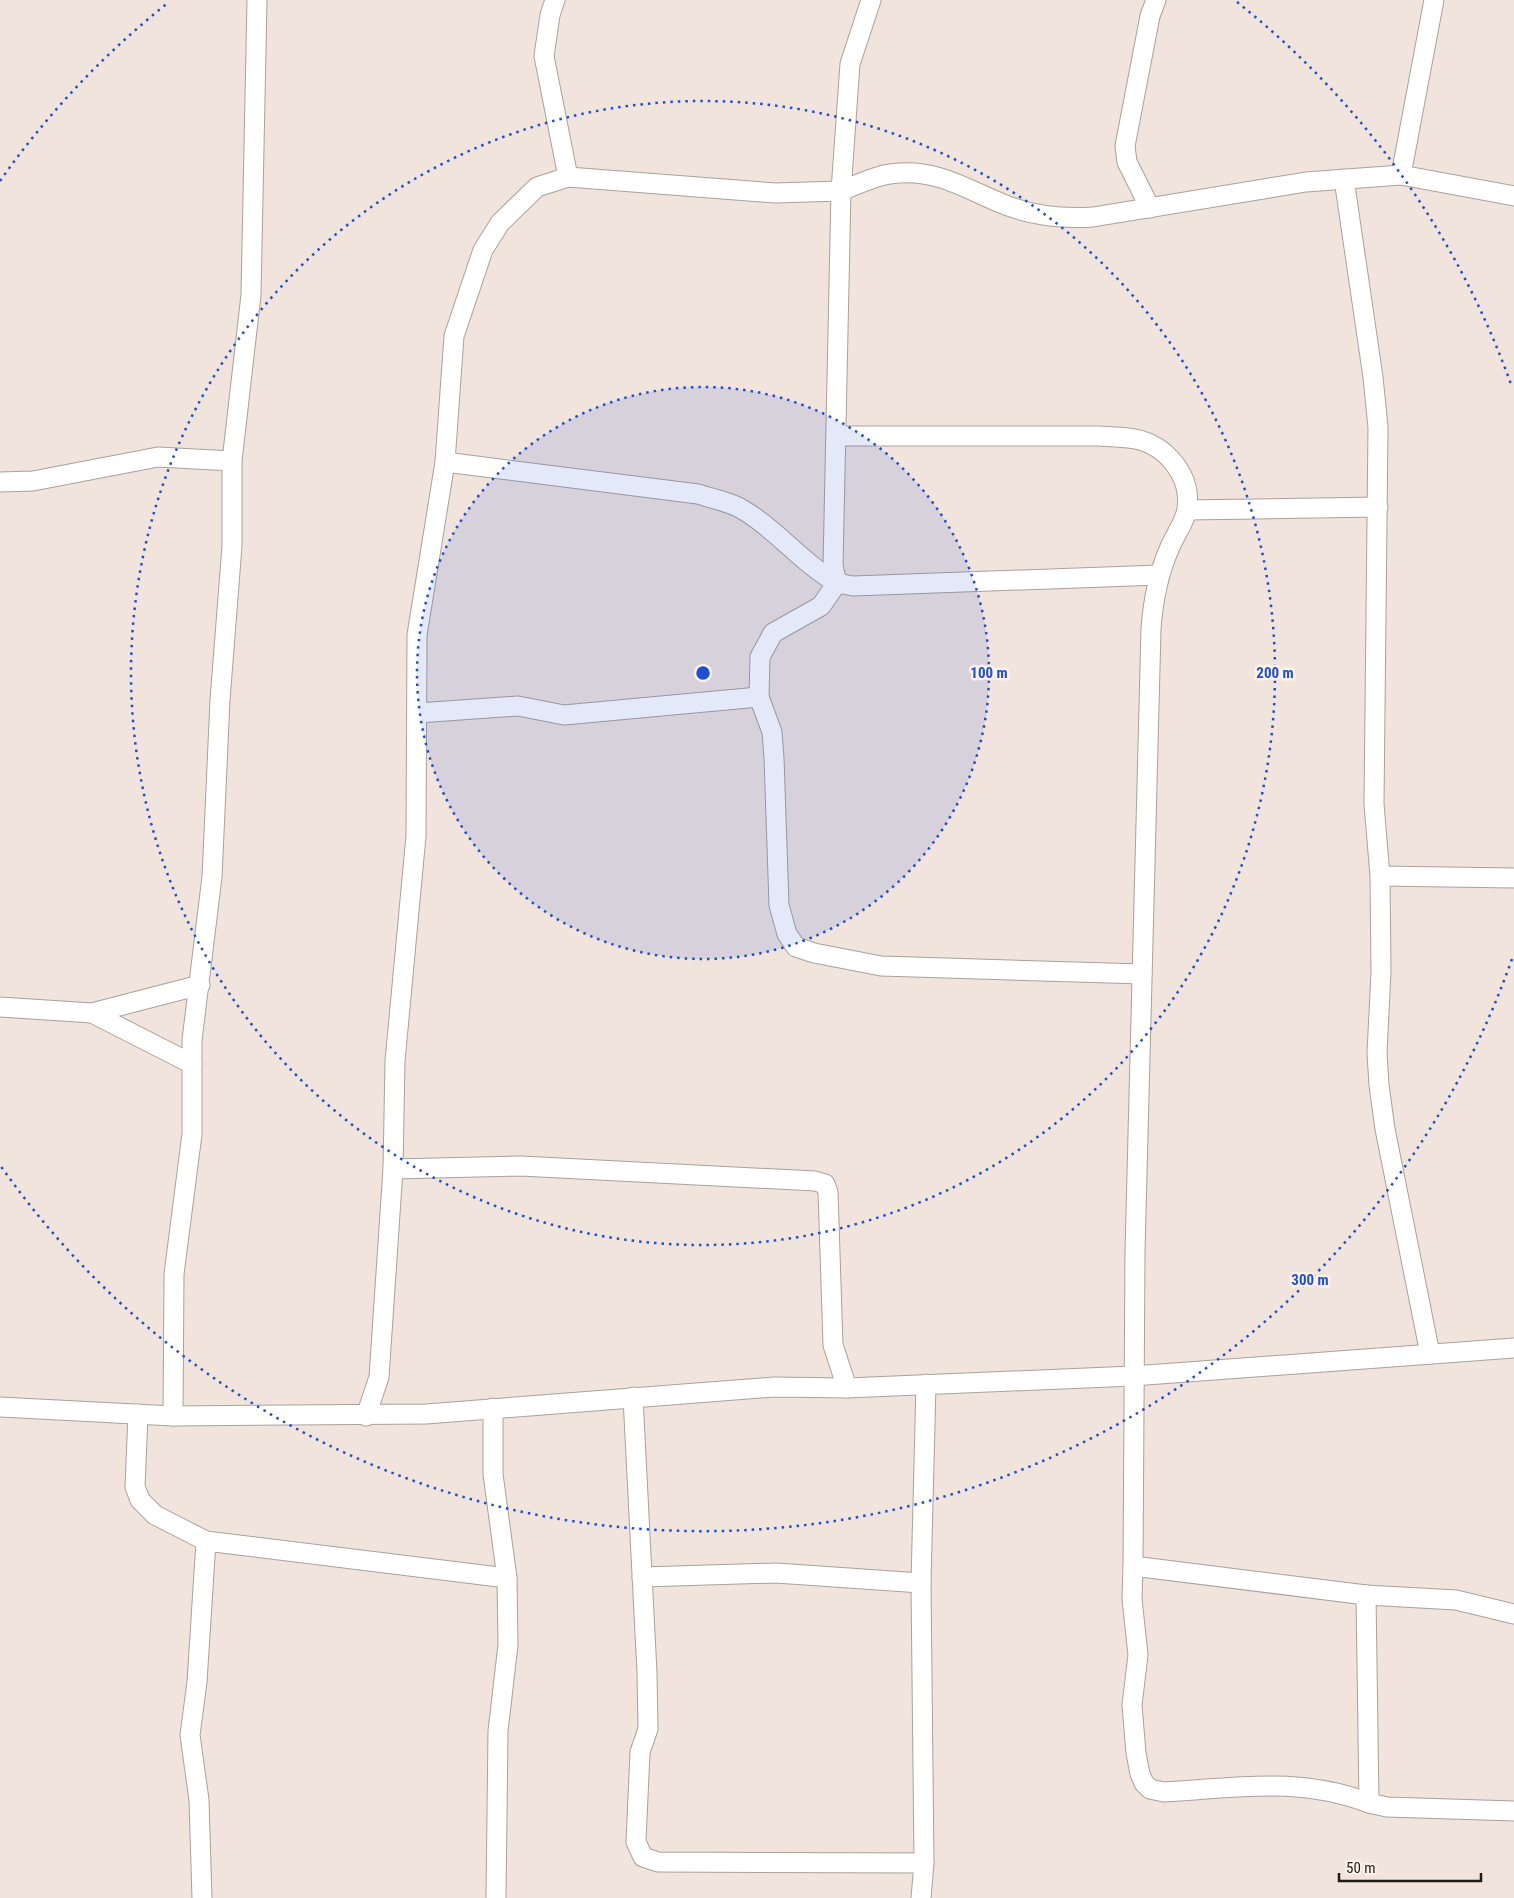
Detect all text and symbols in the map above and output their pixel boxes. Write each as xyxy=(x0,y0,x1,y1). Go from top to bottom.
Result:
centre of rings xyxy=(694,664,712,682)
text: 100 m xyxy=(970,664,1008,682)
text: 200 m xyxy=(1256,664,1294,682)
text: 300 m xyxy=(1291,1271,1329,1289)
scale bar xyxy=(1339,1850,1482,1882)
text: 50 m xyxy=(1346,1859,1376,1877)

